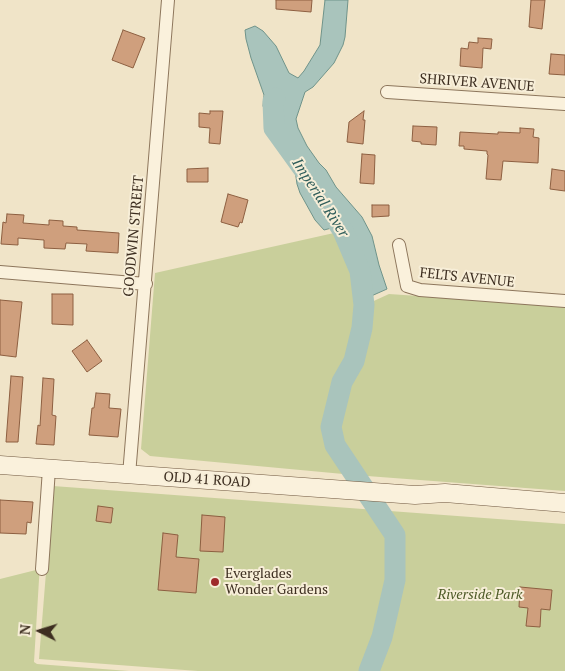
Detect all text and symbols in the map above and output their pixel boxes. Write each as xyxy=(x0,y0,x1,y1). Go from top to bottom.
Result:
street label: SHRIVER AVENUE xyxy=(419,71,535,95)
water label: Imperial River xyxy=(288,155,352,241)
street label: GOODWIN STREET xyxy=(120,175,148,297)
street label: FELTS AVENUE xyxy=(419,265,515,291)
street label: OLD 41 ROAD xyxy=(163,469,251,491)
place label: Everglades Wonder Gardens xyxy=(225,566,328,598)
marker: Everglades Wonder Gardens xyxy=(209,576,221,588)
park label: Riverside Park xyxy=(437,587,523,603)
north arrow xyxy=(15,606,65,656)
text: N xyxy=(15,624,34,636)

